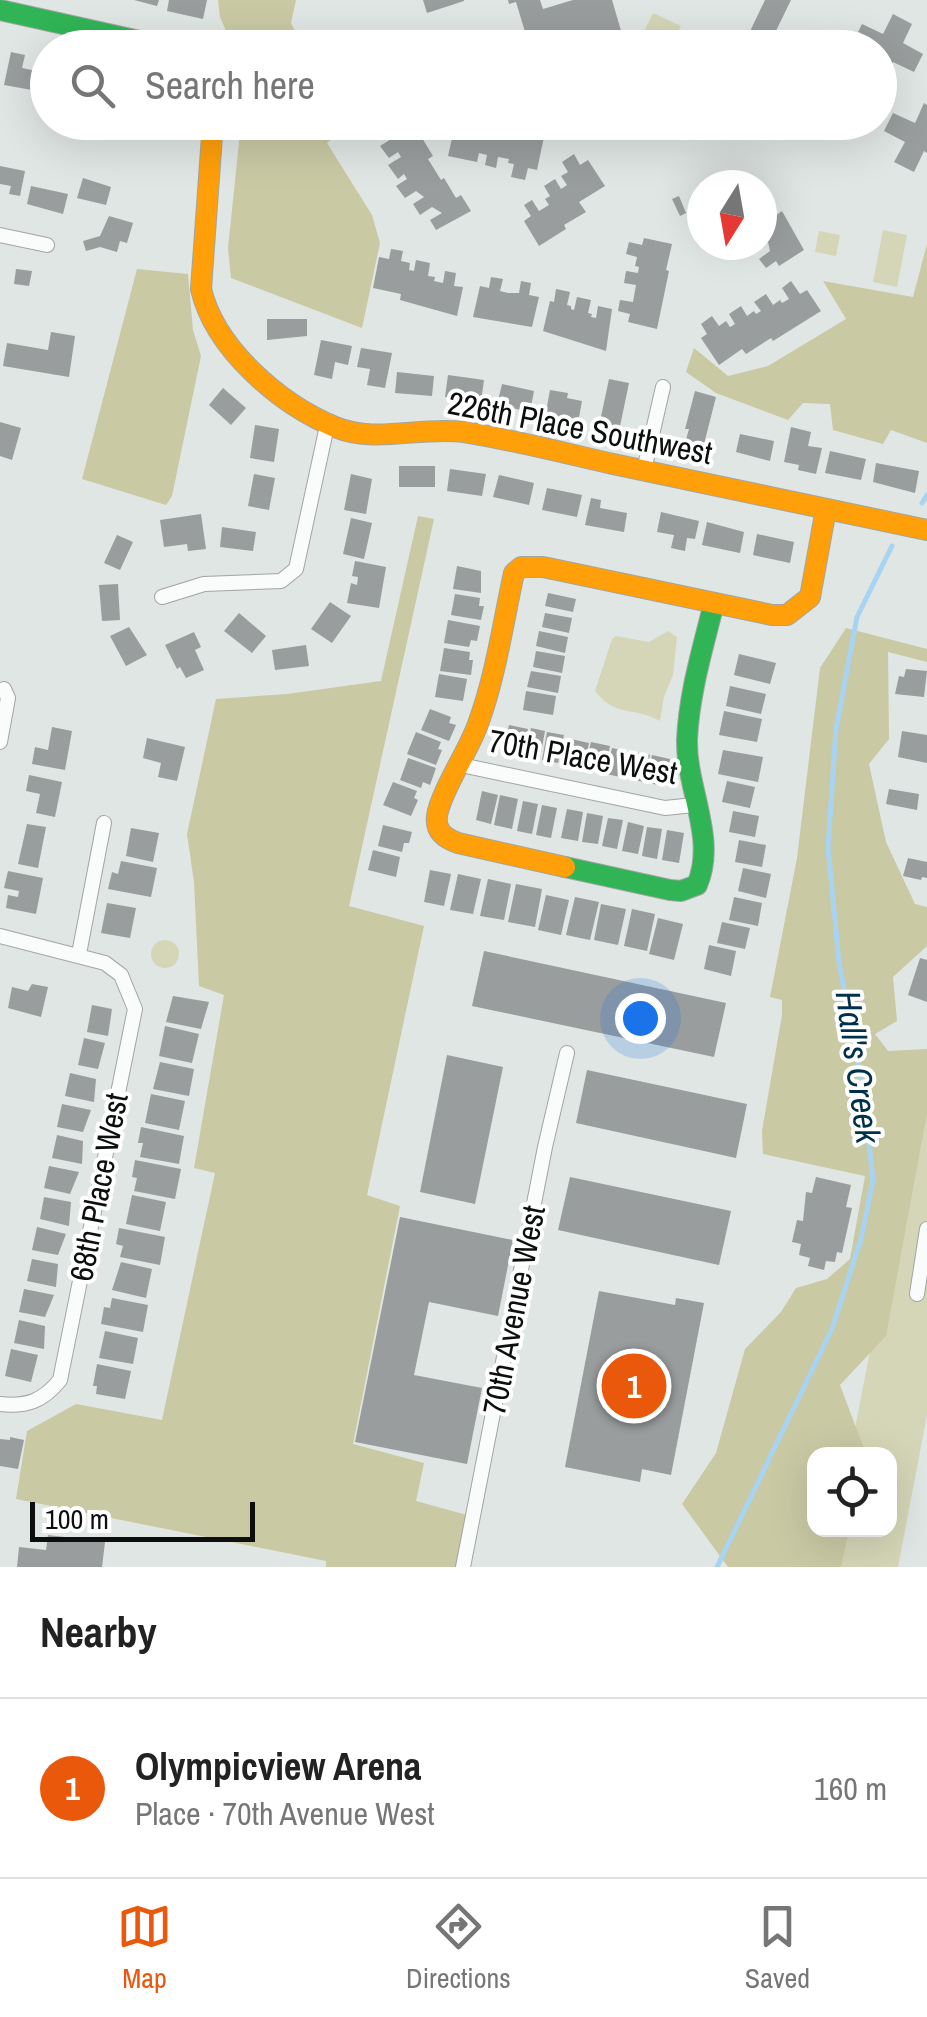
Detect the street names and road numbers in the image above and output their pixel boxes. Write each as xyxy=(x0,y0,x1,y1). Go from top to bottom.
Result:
street label: 226th Place Southwest xyxy=(444,381,716,474)
street label: 70th Place West xyxy=(485,719,681,794)
street label: 68th Place West xyxy=(59,1089,138,1285)
street label: 70th Avenue West xyxy=(472,1202,555,1418)

